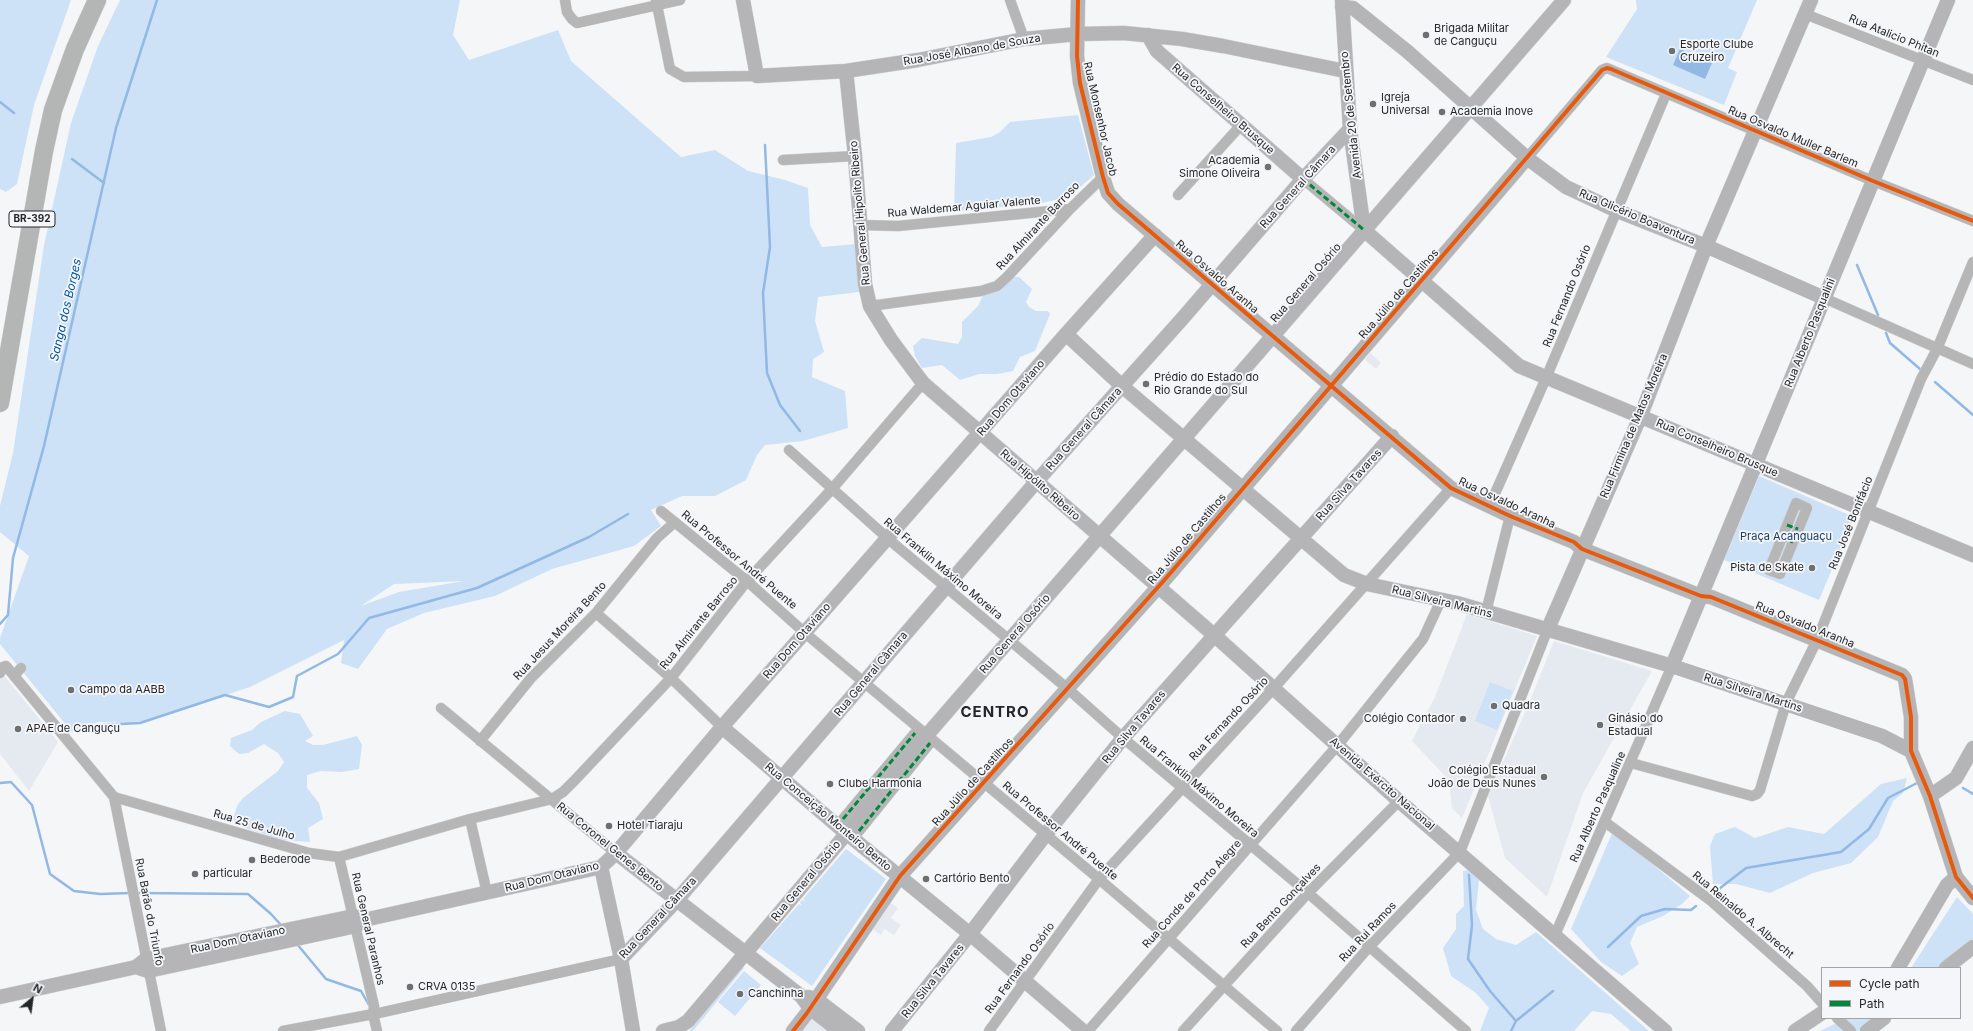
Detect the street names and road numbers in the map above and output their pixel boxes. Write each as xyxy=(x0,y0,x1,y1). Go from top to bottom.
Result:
street label: Rua Atalicio Phitan xyxy=(1847,12,1941,60)
street label: Rua José Albano de Souza xyxy=(902,31,1042,69)
street label: Avenida 20 de Setembro xyxy=(1338,51,1364,179)
street label: Rua Monsenhor Jacob xyxy=(1080,61,1120,177)
street label: Rua Conselheiro Brusque xyxy=(1169,61,1277,157)
street label: Rua Osvaldo Muller Barlem xyxy=(1726,104,1860,170)
street label: Rua General Hipolito Ribeiro xyxy=(847,140,873,286)
street label: Rua General Câmara xyxy=(1257,143,1339,231)
street label: Rua Almirante Barroso xyxy=(994,179,1082,273)
street label: Rua Glicério Boaventura xyxy=(1577,187,1697,247)
street label: Rua Waldemar Aguiar Valente xyxy=(887,194,1041,220)
road number: BR-392 xyxy=(9,211,55,227)
street label: Rua Osvaldo Aranha xyxy=(1173,237,1261,317)
street label: Rua General Osório xyxy=(1268,241,1344,325)
street label: Rua Fernando Osório xyxy=(1540,243,1594,349)
street label: Rua Júlio de Castilhos xyxy=(1356,246,1442,342)
street label: Rua Alberto Pasqualini xyxy=(1782,276,1838,390)
street label: Rua Firmina de Matos Moreira xyxy=(1598,352,1670,500)
street label: Rua Dom Otaviano xyxy=(974,357,1048,439)
street label: Rua General Câmara xyxy=(1043,385,1125,473)
street label: Rua Conselheiro Brusque xyxy=(1654,416,1780,480)
street label: Rua Hipólito Ribeiro xyxy=(997,447,1083,523)
street label: Rua Silva Tavares xyxy=(1313,447,1385,523)
street label: Rua José Bonifácio xyxy=(1826,474,1876,572)
street label: Rua Osvaldo Aranha xyxy=(1456,475,1558,531)
street label: Rua Júlio de Castilhos xyxy=(1145,491,1229,587)
street label: Rua Professor André Puente xyxy=(679,508,799,612)
street label: Rua Franklin Máximo Moreira xyxy=(881,515,1005,623)
street label: Rua Almirante Barroso xyxy=(657,574,741,672)
street label: Rua Jesus Moreira Bento xyxy=(511,579,609,683)
street label: Rua Silveira Martins xyxy=(1391,583,1493,621)
street label: Rua General Osório xyxy=(977,592,1053,676)
street label: Rua Osvaldo Aranha xyxy=(1754,599,1856,651)
street label: Rua Dom Otaviano xyxy=(760,600,834,682)
street label: Rua General Câmara xyxy=(832,629,910,719)
street label: Rua Silveira Martins xyxy=(1702,671,1804,715)
street label: Rua Fernando Osório xyxy=(1187,674,1271,764)
street label: Rua Silva Tavares xyxy=(1100,688,1168,766)
street label: Rua Franklin Máximo Moreira xyxy=(1137,733,1261,841)
street label: Rua Júlio de Castilhos xyxy=(930,735,1016,829)
street label: Avenida Exército Nacional xyxy=(1327,735,1437,833)
street label: Rua Alberto Pasqualine xyxy=(1567,749,1629,865)
street label: Rua Conceição Monteiro Bento xyxy=(762,760,894,874)
street label: Rua Professor André Puente xyxy=(1000,779,1120,883)
street label: Rua Coronel Genes Bento xyxy=(554,800,666,894)
street label: Rua 25 de Julho xyxy=(212,807,296,843)
street label: Rua Conde de Porto Alegre xyxy=(1140,837,1244,951)
street label: Rua General Osório xyxy=(769,838,843,924)
street label: Rua Barão do Triunfo xyxy=(132,857,166,967)
street label: Rua Dom Otaviano xyxy=(504,859,600,895)
street label: Rua Bento Gonçalves xyxy=(1238,861,1324,951)
street label: Rua Reinaldo A. Albrecht xyxy=(1690,869,1796,961)
street label: Rua General Paranhos xyxy=(349,871,387,987)
street label: Rua General Câmara xyxy=(617,874,699,962)
street label: Rua Rui Ramos xyxy=(1337,899,1399,965)
street label: Rua Fernando Osório xyxy=(982,920,1058,1016)
street label: Rua Dom Otaviano xyxy=(190,924,286,956)
street label: Rua Silva Tavares xyxy=(899,941,967,1021)

